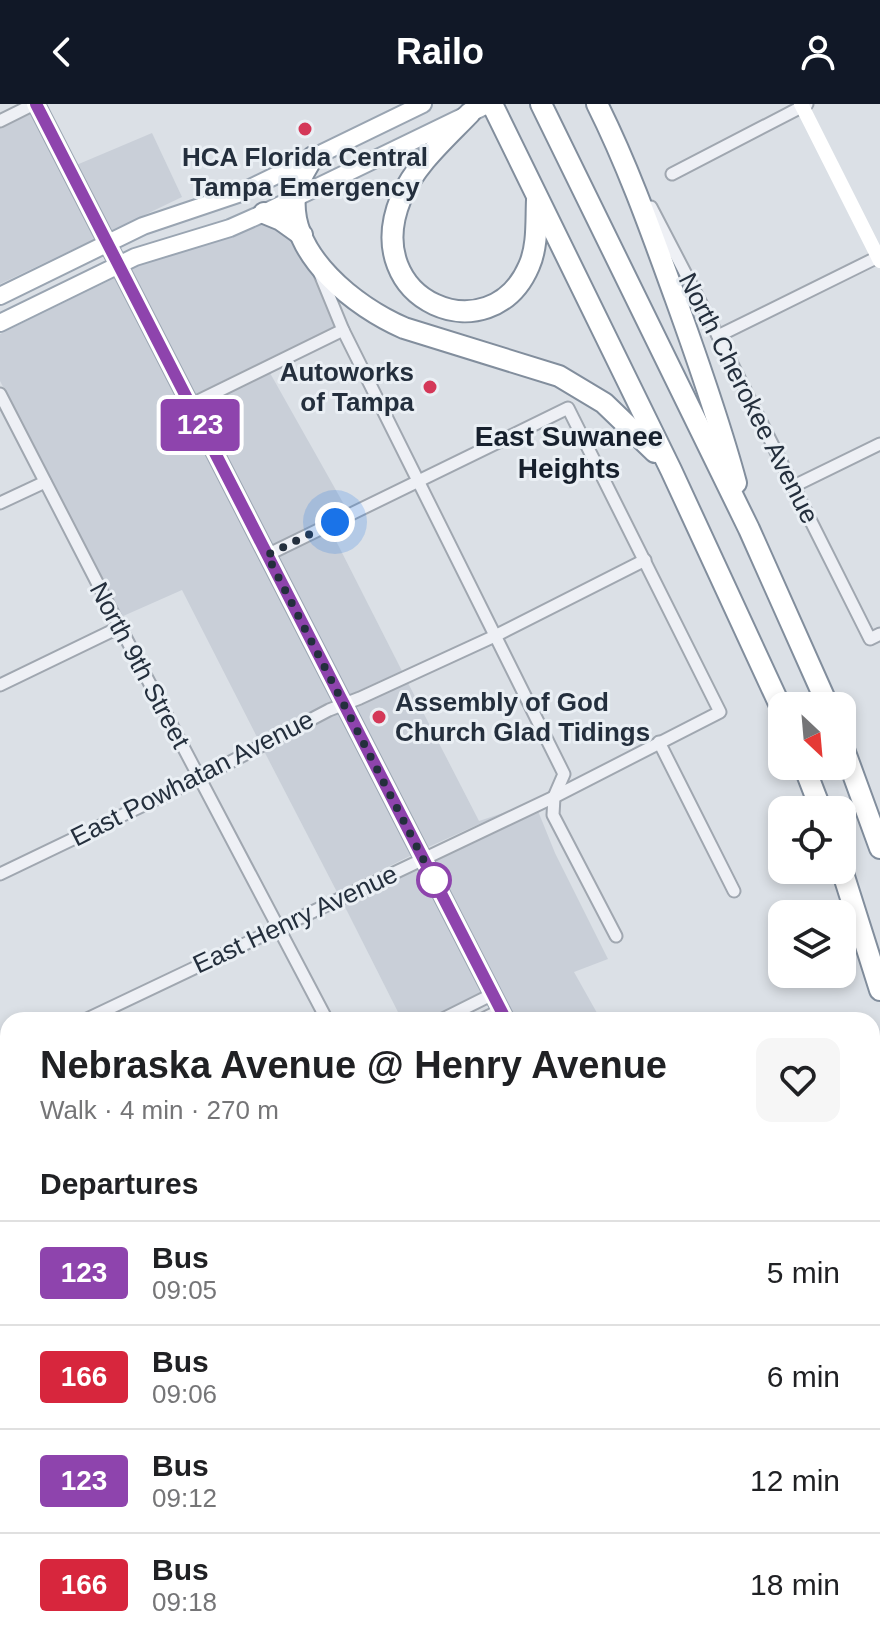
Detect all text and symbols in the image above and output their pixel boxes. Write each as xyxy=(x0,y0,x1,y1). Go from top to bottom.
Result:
icon: back xyxy=(40,30,84,74)
icon: person xyxy=(796,30,840,74)
text: Railo xyxy=(396,31,484,72)
marker: HCA Florida Central Tampa Emergency xyxy=(296,120,314,138)
place label: HCA Florida Central Tampa Emergency xyxy=(182,142,428,202)
street label: North Cherokee Avenue xyxy=(673,268,825,528)
place label: Autoworks of Tampa xyxy=(280,357,415,417)
marker: Autoworks of Tampa xyxy=(421,378,439,396)
line badge: 123 xyxy=(154,399,246,451)
text: 123 xyxy=(177,409,223,440)
district label: East Suwanee Heights xyxy=(475,421,663,484)
your location xyxy=(315,502,355,542)
street label: North 9th Street xyxy=(84,577,197,754)
place label: Assembly of God Church Glad Tidings xyxy=(395,687,650,747)
north arrow xyxy=(768,692,856,780)
map controls xyxy=(768,692,856,988)
street label: East Powhatan Avenue xyxy=(66,704,318,852)
marker: Assembly of God Church Glad Tidings xyxy=(370,708,388,726)
button: locate xyxy=(768,796,856,884)
street label: East Henry Avenue xyxy=(188,858,402,980)
unlabelled marker xyxy=(417,863,451,897)
button: layers xyxy=(768,900,856,988)
button: heart xyxy=(756,1038,840,1122)
text: Nebraska Avenue @ Henry Avenue xyxy=(40,1044,667,1086)
text: Walk · 4 min · 270 m xyxy=(40,1095,279,1125)
text: Departures xyxy=(40,1167,198,1200)
text: Bus xyxy=(152,1241,209,1274)
text: 5 min xyxy=(767,1256,840,1289)
text: 123 xyxy=(61,1257,107,1288)
text: 09:05 xyxy=(152,1275,217,1305)
text: Bus xyxy=(152,1345,209,1378)
text: 6 min xyxy=(767,1360,840,1393)
text: 166 xyxy=(61,1361,107,1392)
text: 09:06 xyxy=(152,1379,217,1409)
text: Bus xyxy=(152,1449,209,1482)
text: 12 min xyxy=(750,1464,840,1497)
text: 123 xyxy=(61,1465,107,1496)
text: 09:12 xyxy=(152,1483,217,1513)
text: Bus xyxy=(152,1553,209,1586)
text: 18 min xyxy=(750,1568,840,1601)
text: 166 xyxy=(61,1569,107,1600)
text: 09:18 xyxy=(152,1587,217,1617)

